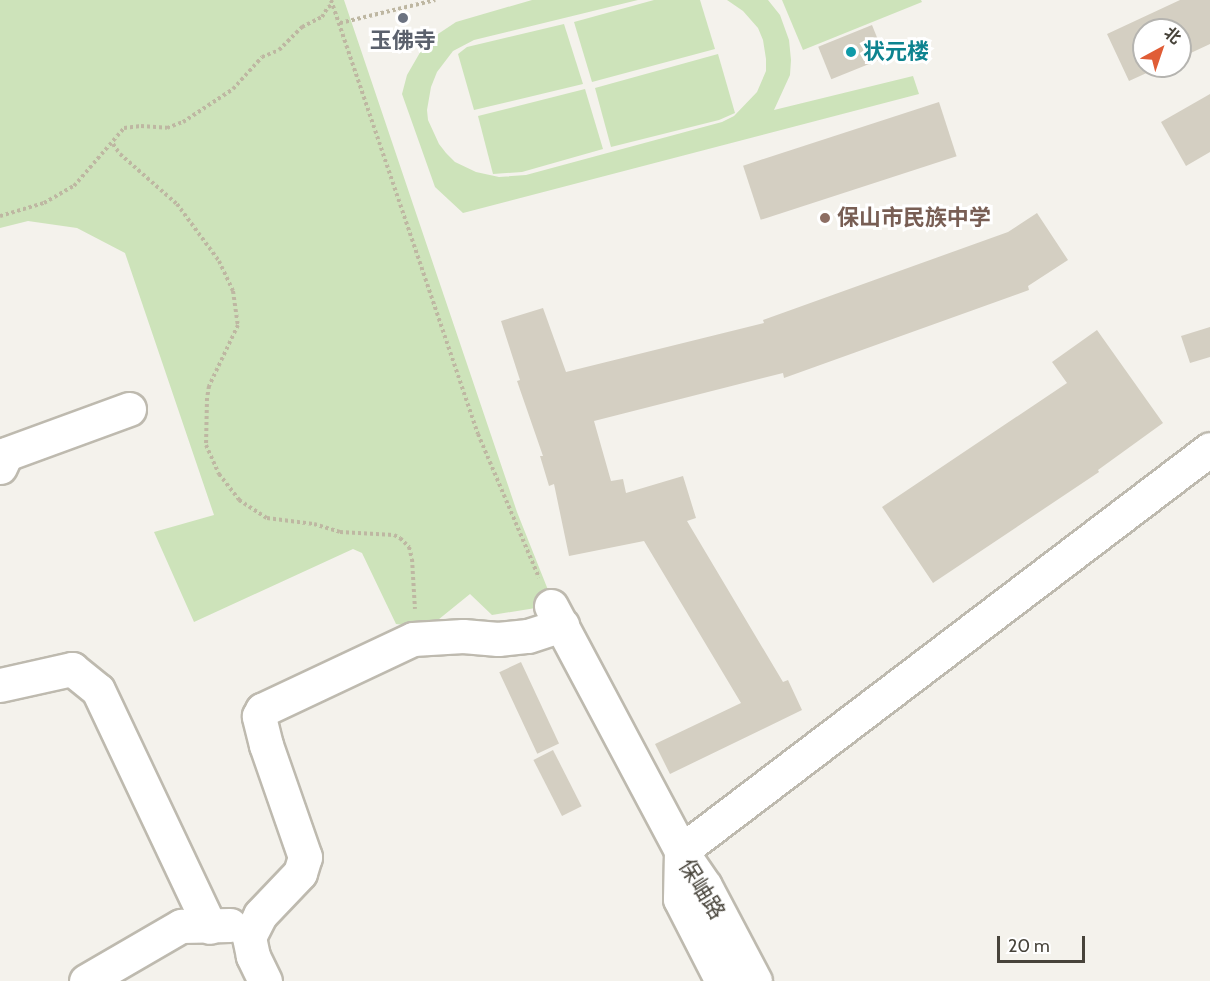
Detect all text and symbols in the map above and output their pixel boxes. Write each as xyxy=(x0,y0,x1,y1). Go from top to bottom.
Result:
marker: 玉佛寺 xyxy=(396,11,410,25)
north arrow xyxy=(1132,18,1192,78)
text: 北 xyxy=(1160,23,1185,48)
place label: 玉佛寺 xyxy=(370,28,436,54)
place label: 状元楼 xyxy=(863,39,929,65)
marker: 状元楼 xyxy=(844,45,858,59)
place label: 保山市民族中学 xyxy=(837,205,991,231)
marker: 保山市民族中学 xyxy=(818,211,832,225)
street label: 保岫路 xyxy=(673,854,731,924)
scale bar xyxy=(1000,924,1088,962)
text: 20 m xyxy=(1008,935,1050,957)

